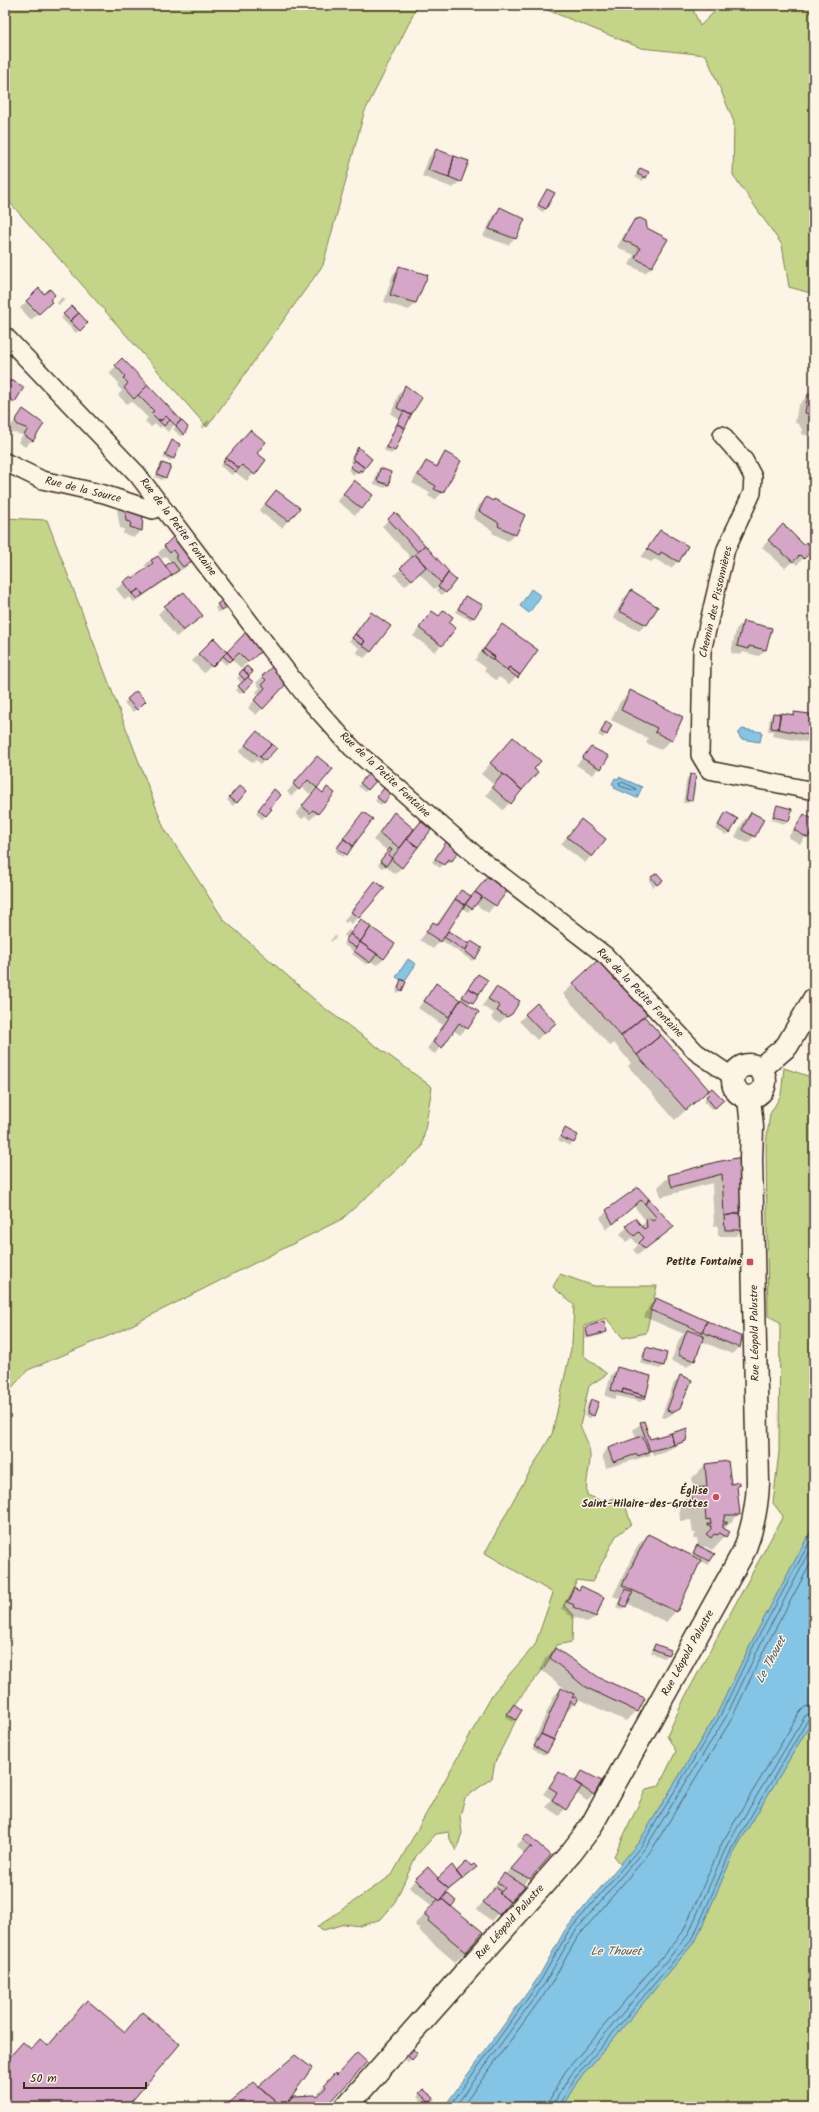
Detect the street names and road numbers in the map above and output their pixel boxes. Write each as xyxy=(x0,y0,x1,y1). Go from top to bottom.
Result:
street label: Rue de la Source xyxy=(43,472,123,508)
street label: Rue de la Petite Fontaine xyxy=(135,474,221,580)
street label: Chemin des Pissonnières xyxy=(694,544,738,660)
street label: Rue de la Petite Fontaine xyxy=(335,728,435,822)
street label: Rue de la Petite Fontaine xyxy=(592,944,688,1042)
street label: Rue Léopold Palustre xyxy=(745,1285,765,1381)
street label: Rue Léopold Palustre xyxy=(657,1606,719,1700)
street label: Rue Léopold Palustre xyxy=(471,1880,549,1964)

